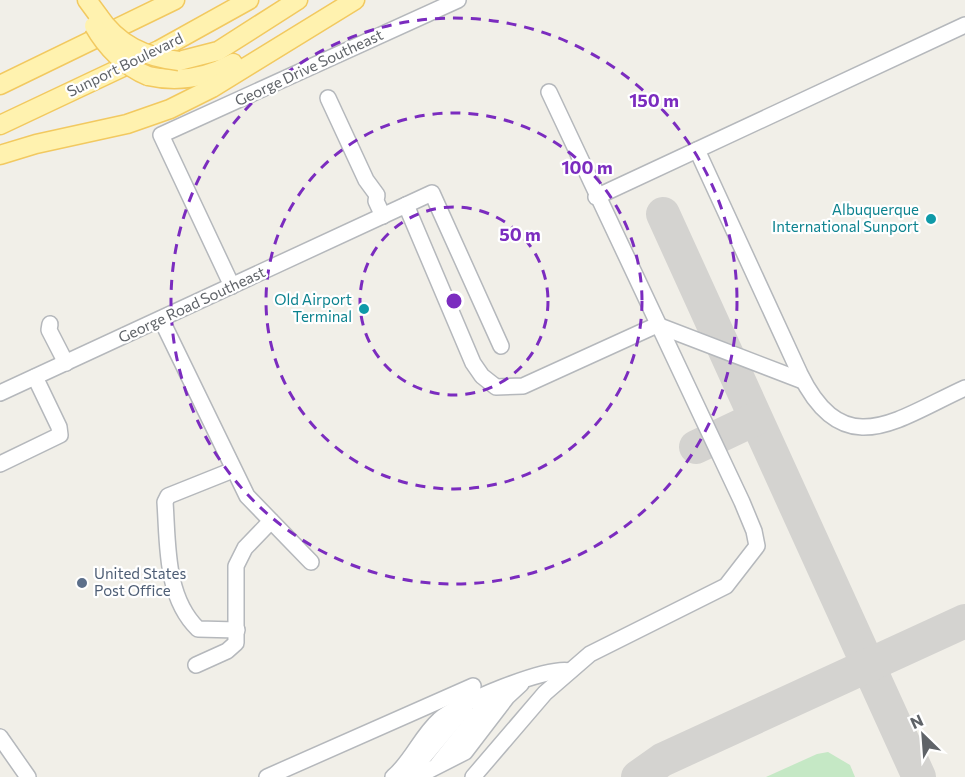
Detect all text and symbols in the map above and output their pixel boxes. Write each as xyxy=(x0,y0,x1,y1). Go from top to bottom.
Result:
street label: George Drive Southeast xyxy=(232,25,385,109)
street label: Sunport Boulevard xyxy=(64,28,186,100)
text: 150 m xyxy=(629,89,679,111)
text: 100 m xyxy=(561,156,613,178)
place label: Albuquerque International Sunport xyxy=(772,200,919,235)
marker: Albuquerque International Sunport xyxy=(924,212,938,226)
text: 50 m xyxy=(499,223,541,245)
street label: George Road Southeast xyxy=(115,262,268,346)
place label: Old Airport Terminal xyxy=(274,290,352,325)
centre of rings xyxy=(444,291,464,311)
marker: Old Airport Terminal xyxy=(357,302,371,316)
place label: United States Post Office xyxy=(94,564,186,599)
marker: United States Post Office xyxy=(75,576,89,590)
north arrow xyxy=(893,705,953,765)
text: N xyxy=(907,710,926,732)

